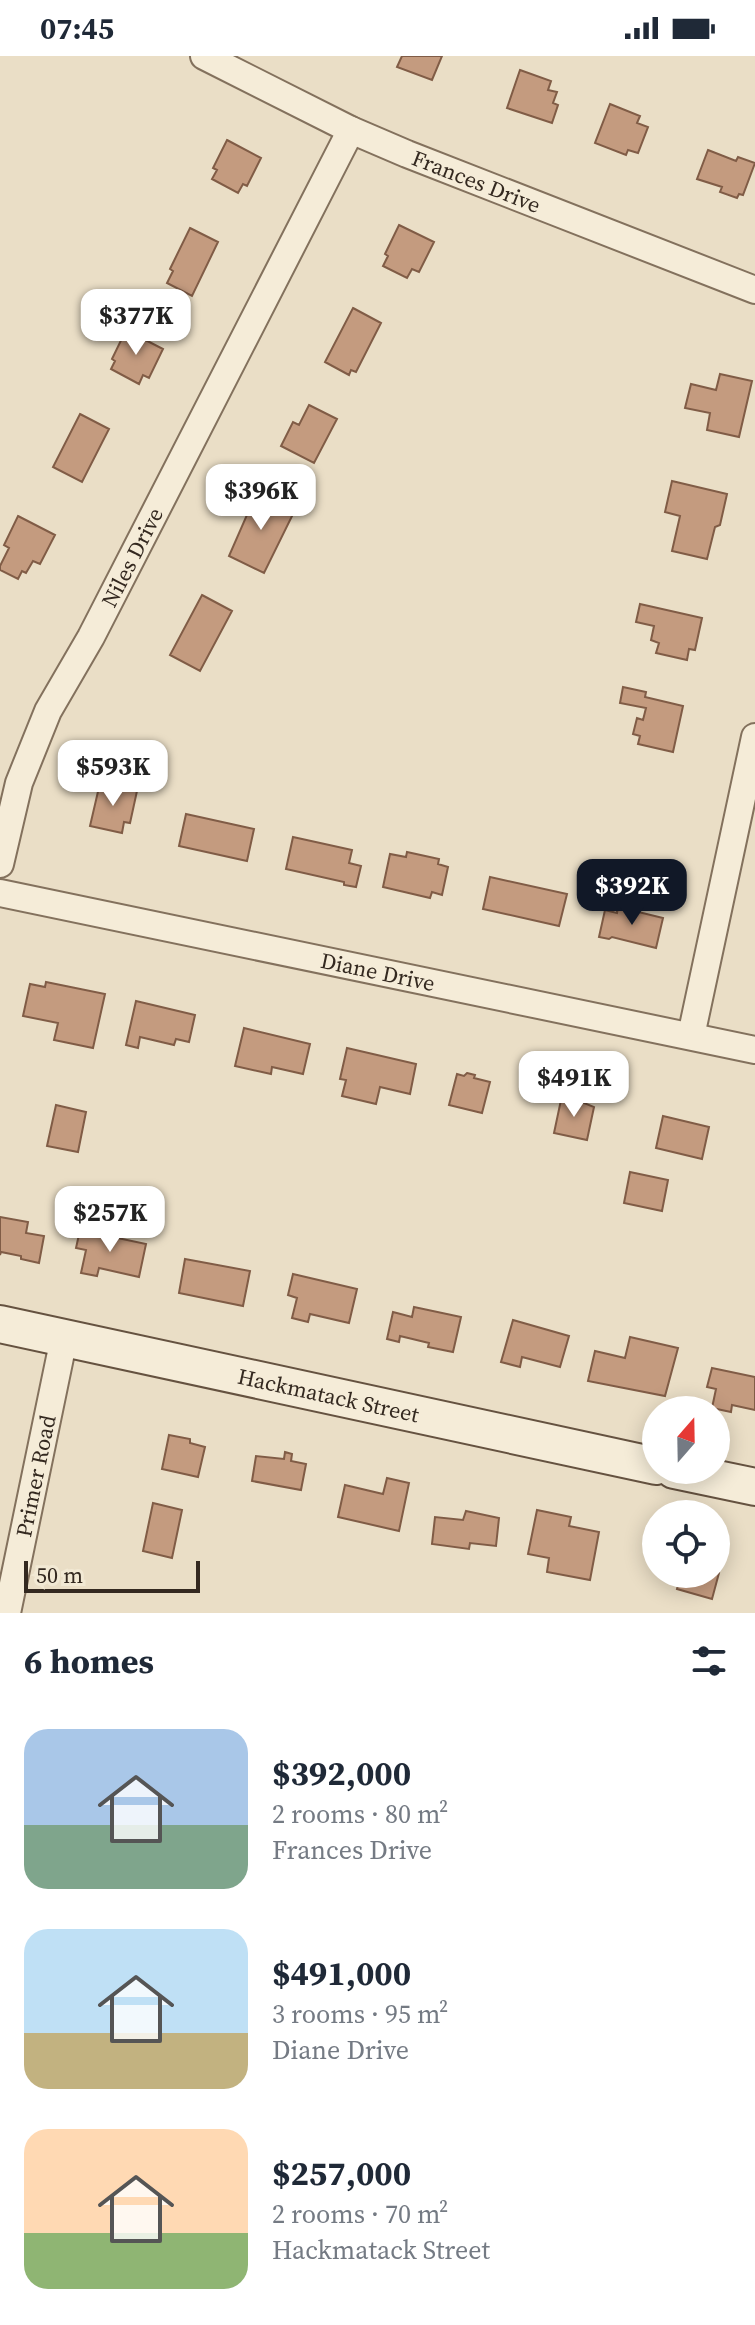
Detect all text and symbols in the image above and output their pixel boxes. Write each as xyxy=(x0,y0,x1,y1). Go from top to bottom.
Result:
text: 07:45 xyxy=(40,8,114,49)
street label: Frances Drive xyxy=(408,142,545,220)
pin: $377K xyxy=(80,289,192,357)
text: $377K xyxy=(99,297,173,333)
pin: $396K xyxy=(205,464,317,532)
text: $396K xyxy=(224,472,298,508)
street label: Niles Drive xyxy=(94,502,170,612)
pin: $593K xyxy=(57,740,169,808)
text: $593K xyxy=(76,748,150,784)
pin: $392K xyxy=(576,859,688,927)
text: $392K xyxy=(595,867,669,903)
street label: Diane Drive xyxy=(318,945,438,998)
pin: $491K xyxy=(518,1051,630,1119)
text: $491K xyxy=(537,1059,611,1095)
pin: $257K xyxy=(54,1186,166,1254)
text: $257K xyxy=(73,1194,147,1230)
street label: Hackmatack Street xyxy=(235,1361,423,1429)
north arrow xyxy=(642,1396,730,1484)
map controls xyxy=(642,1396,730,1588)
street label: Primer Road xyxy=(8,1412,63,1540)
button: locate xyxy=(642,1500,730,1588)
scale bar xyxy=(24,1557,200,1593)
text: 50 m xyxy=(36,1560,83,1590)
text: 6 homes xyxy=(24,1638,154,1684)
icon: filters xyxy=(687,1639,731,1683)
text: $392,000 xyxy=(272,1750,411,1796)
icon: home xyxy=(88,1761,184,1857)
text: 2 rooms · 80 m² xyxy=(272,1796,448,1832)
text: Frances Drive xyxy=(272,1832,432,1868)
text: $491,000 xyxy=(272,1950,411,1996)
icon: home xyxy=(88,1961,184,2057)
text: 3 rooms · 95 m² xyxy=(272,1996,448,2032)
text: Diane Drive xyxy=(272,2032,409,2068)
text: $257,000 xyxy=(272,2150,411,2196)
icon: home xyxy=(88,2161,184,2257)
text: 2 rooms · 70 m² xyxy=(272,2196,448,2232)
text: Hackmatack Street xyxy=(272,2232,490,2268)

